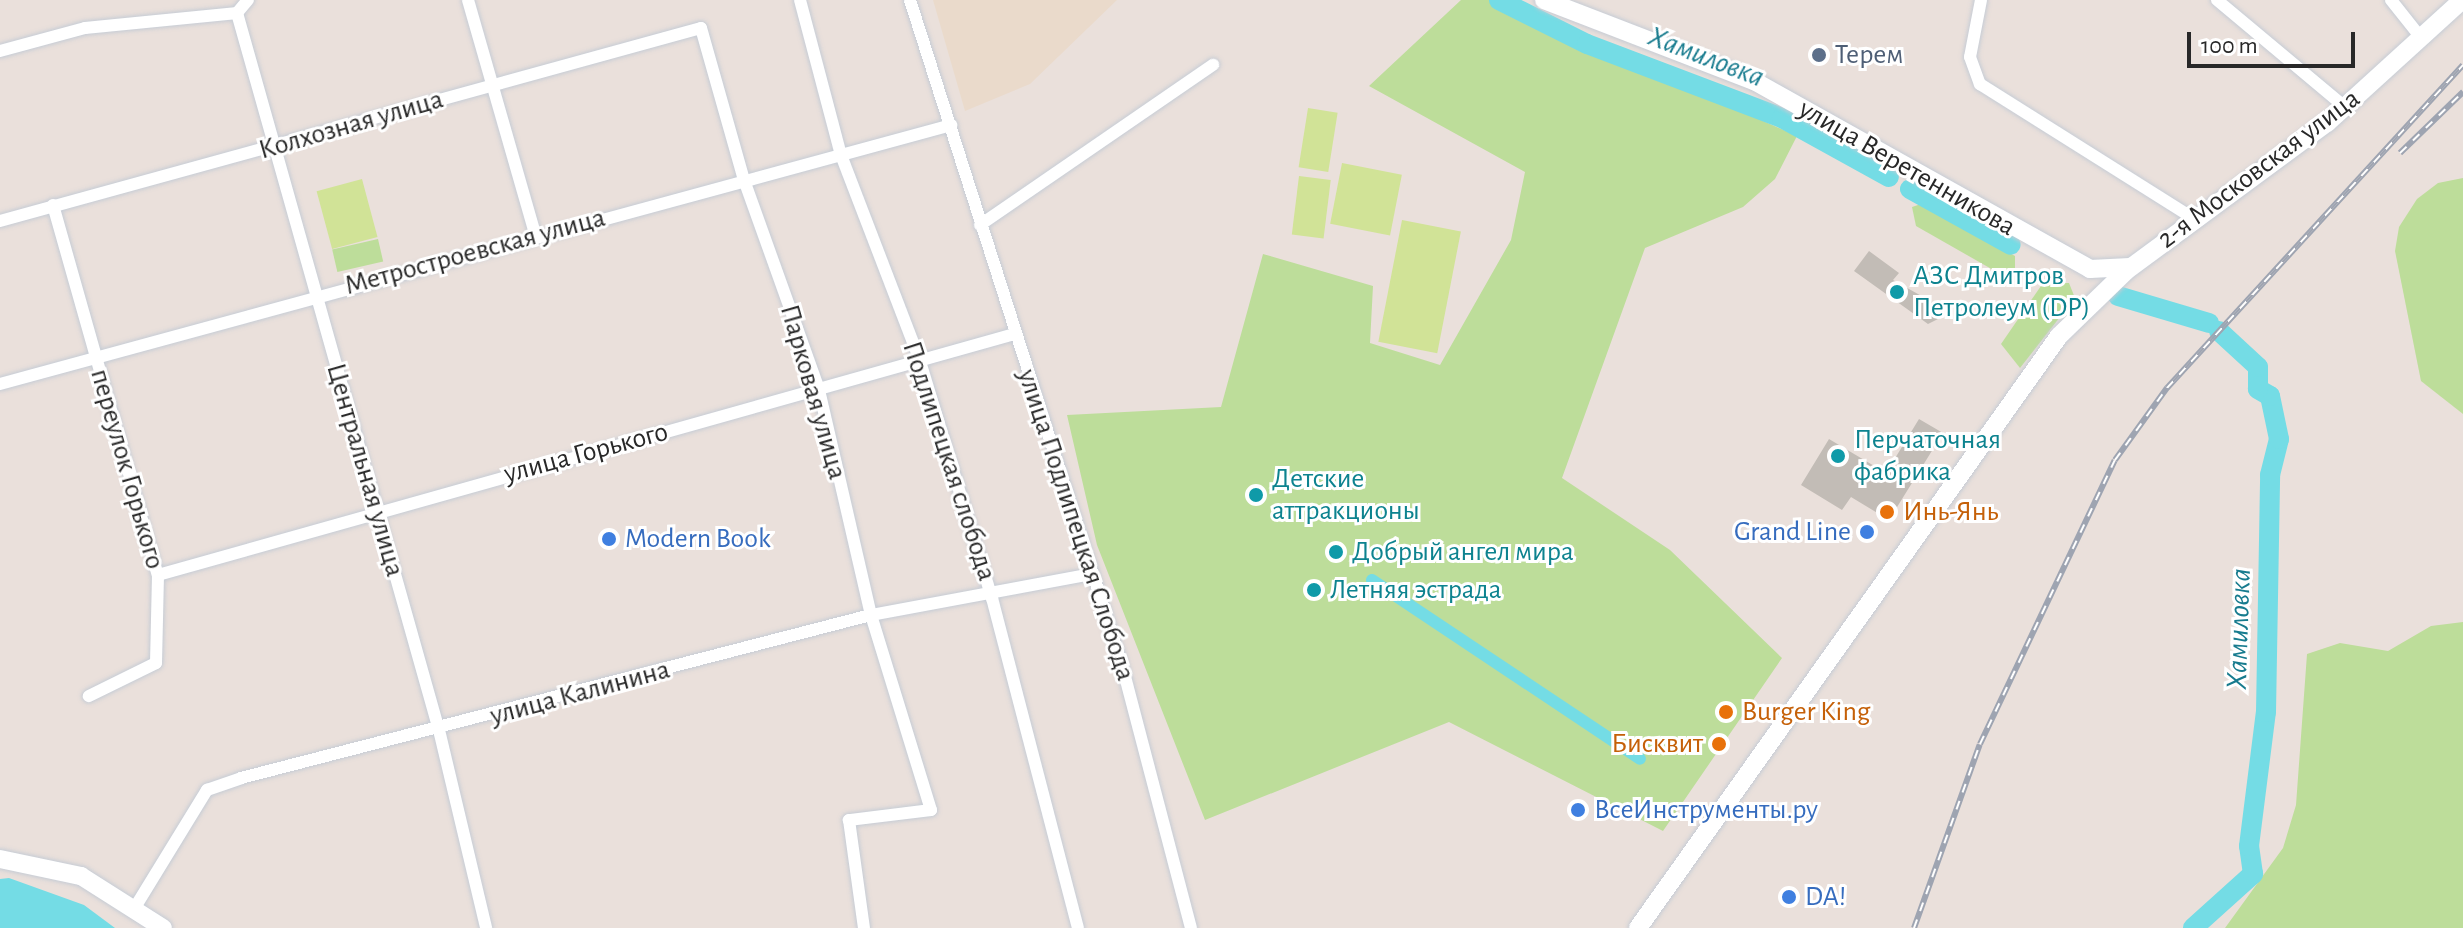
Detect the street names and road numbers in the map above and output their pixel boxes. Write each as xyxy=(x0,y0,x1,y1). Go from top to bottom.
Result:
street label: 2-я Московская улица xyxy=(2151,82,2367,256)
street label: Колхозная улица xyxy=(255,83,447,167)
street label: улица Веретенникова xyxy=(1793,92,2021,244)
street label: Метростроевская улица xyxy=(341,201,609,303)
street label: Парковая улица xyxy=(772,301,854,483)
street label: Подлипецкая слобода xyxy=(894,337,1004,585)
street label: Центральная улица xyxy=(318,359,412,581)
street label: переулок Горького xyxy=(82,365,172,573)
street label: улица Подлипецкая Слобода xyxy=(1010,365,1142,685)
street label: улица Горького xyxy=(500,415,672,491)
street label: улица Калинина xyxy=(487,653,673,733)

